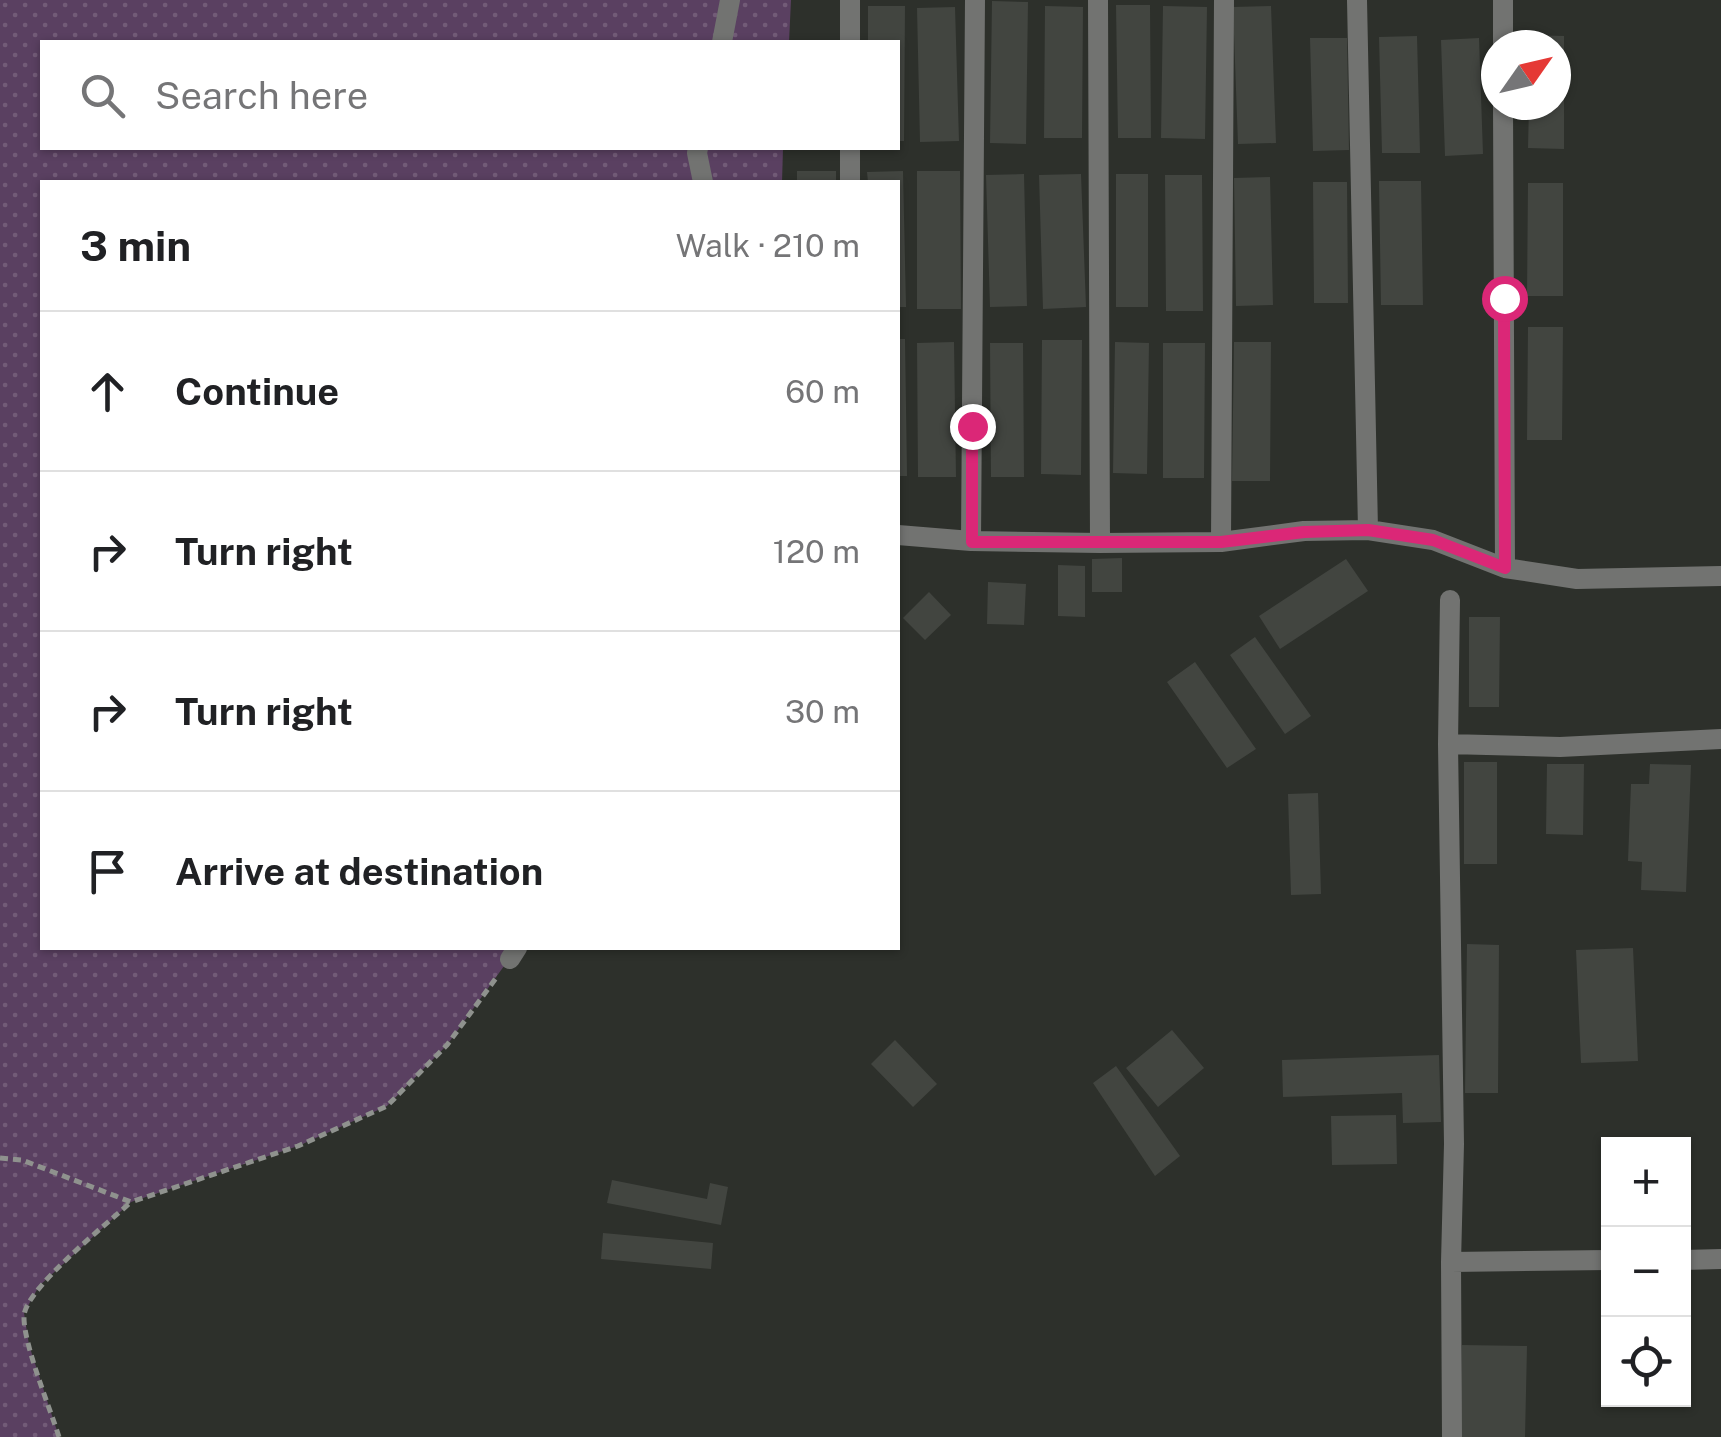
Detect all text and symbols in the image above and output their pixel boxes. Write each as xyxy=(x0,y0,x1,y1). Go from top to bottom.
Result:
north arrow xyxy=(1481,30,1571,120)
search box xyxy=(40,40,900,150)
icon: search xyxy=(75,68,130,123)
text: Search here xyxy=(155,73,368,118)
text: 3 min xyxy=(80,221,191,270)
text: Walk · 210 m xyxy=(676,227,860,264)
route start xyxy=(1482,276,1528,322)
icon: ahead xyxy=(80,364,135,419)
text: Continue xyxy=(175,369,339,414)
text: 60 m xyxy=(785,373,860,410)
route end xyxy=(950,404,996,450)
icon: right xyxy=(80,524,135,579)
text: Turn right xyxy=(175,529,353,574)
text: 120 m xyxy=(773,533,860,570)
icon: right xyxy=(80,684,135,739)
text: Turn right xyxy=(175,689,353,734)
text: 30 m xyxy=(785,693,860,730)
icon: arrive xyxy=(80,844,135,899)
text: Arrive at destination xyxy=(175,849,543,894)
map controls xyxy=(1601,1137,1691,1407)
button: + xyxy=(1601,1137,1691,1227)
button: − xyxy=(1601,1227,1691,1317)
button: locate xyxy=(1601,1317,1691,1407)

